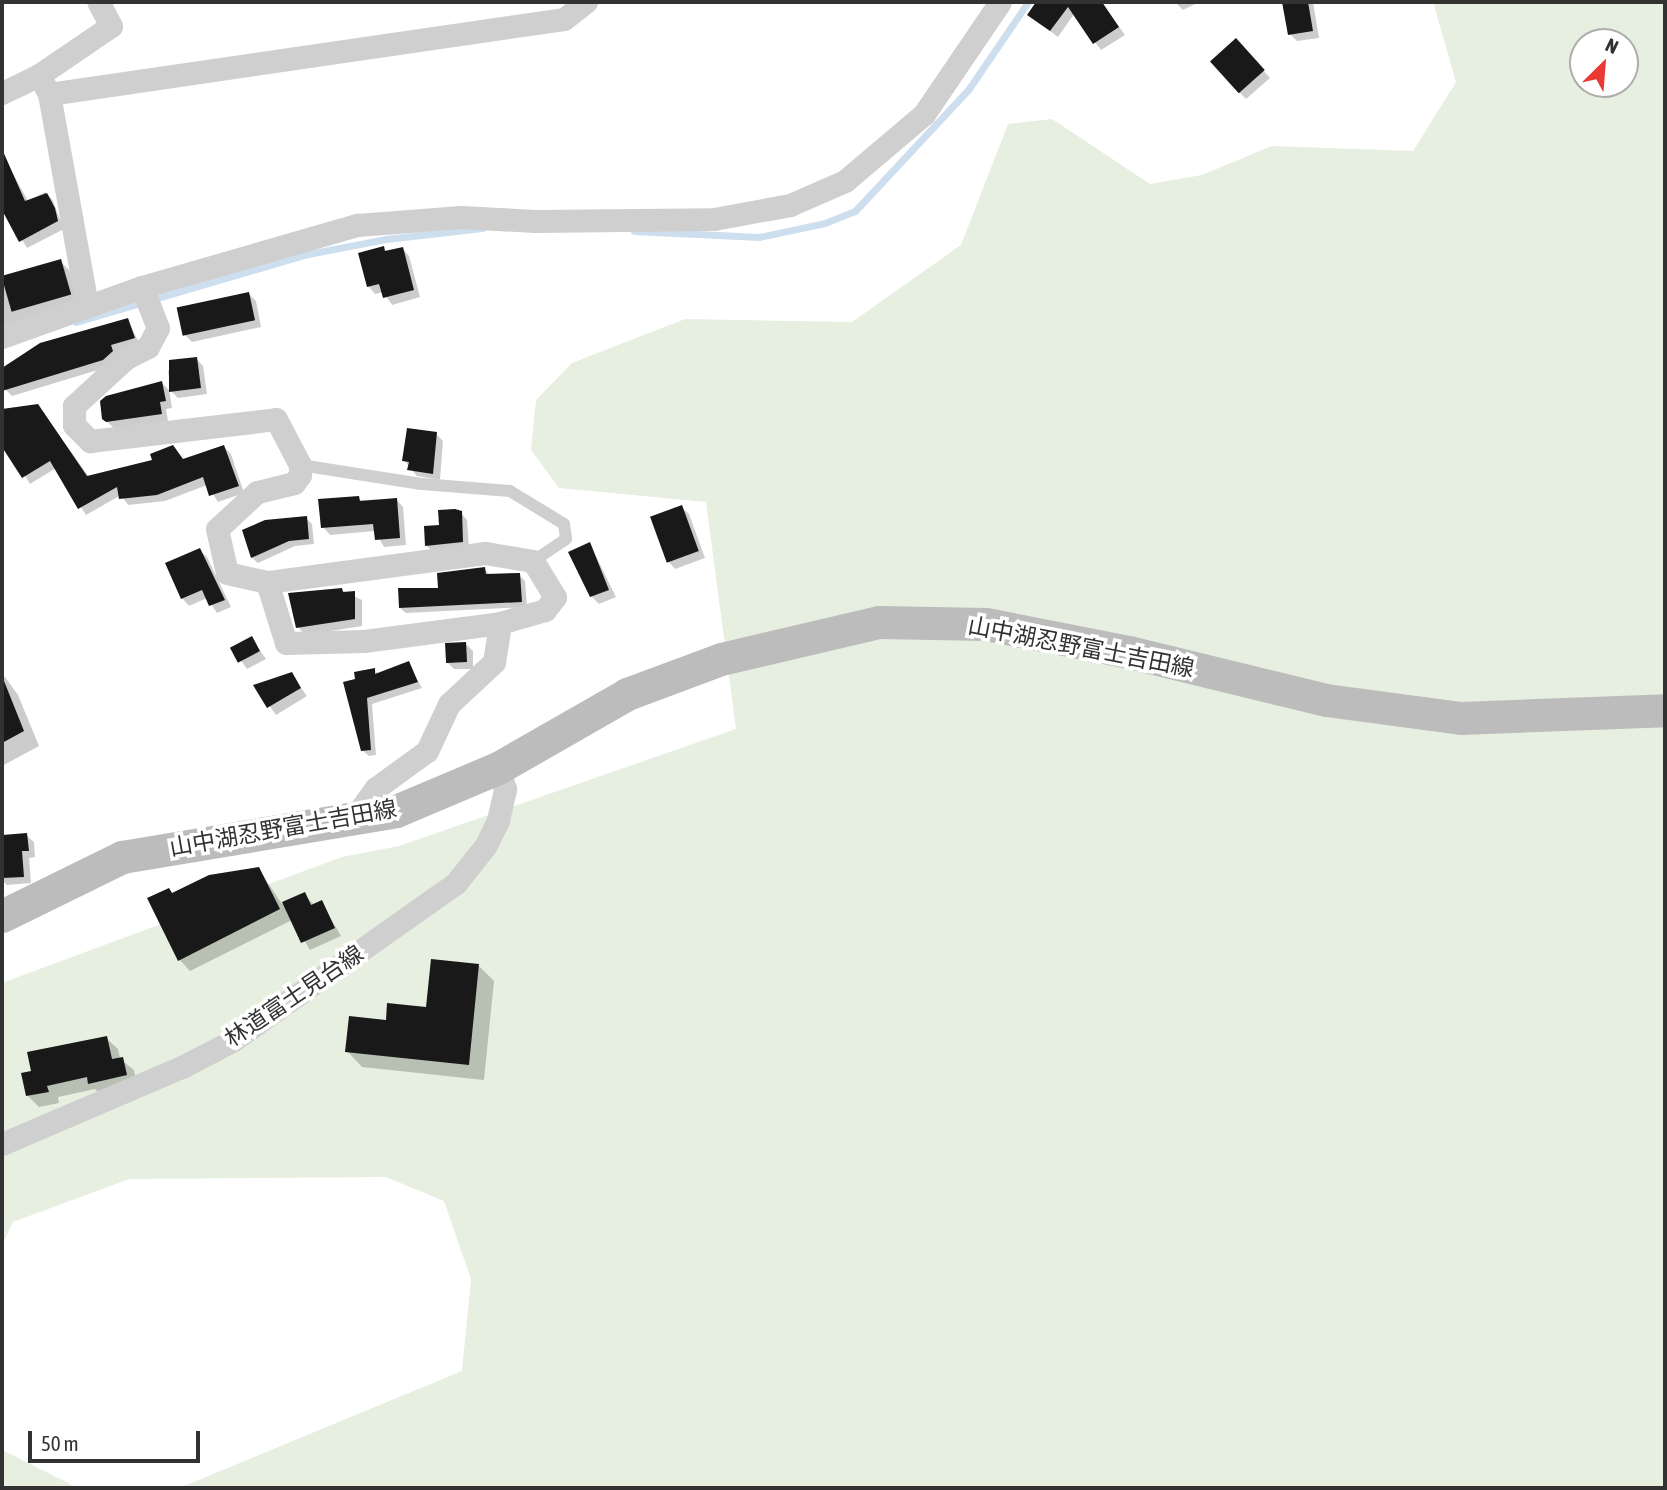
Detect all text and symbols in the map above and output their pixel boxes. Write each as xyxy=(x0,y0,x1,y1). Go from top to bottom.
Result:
north arrow xyxy=(1569,28,1639,98)
text: N xyxy=(1602,33,1622,58)
street label: 山中湖忍野富士吉田線 xyxy=(965,612,1197,682)
street label: 山中湖忍野富士吉田線 xyxy=(167,794,399,862)
street label: 林道富士見台線 xyxy=(220,940,368,1052)
scale bar xyxy=(32,1416,203,1460)
text: 50 m xyxy=(41,1431,79,1455)

